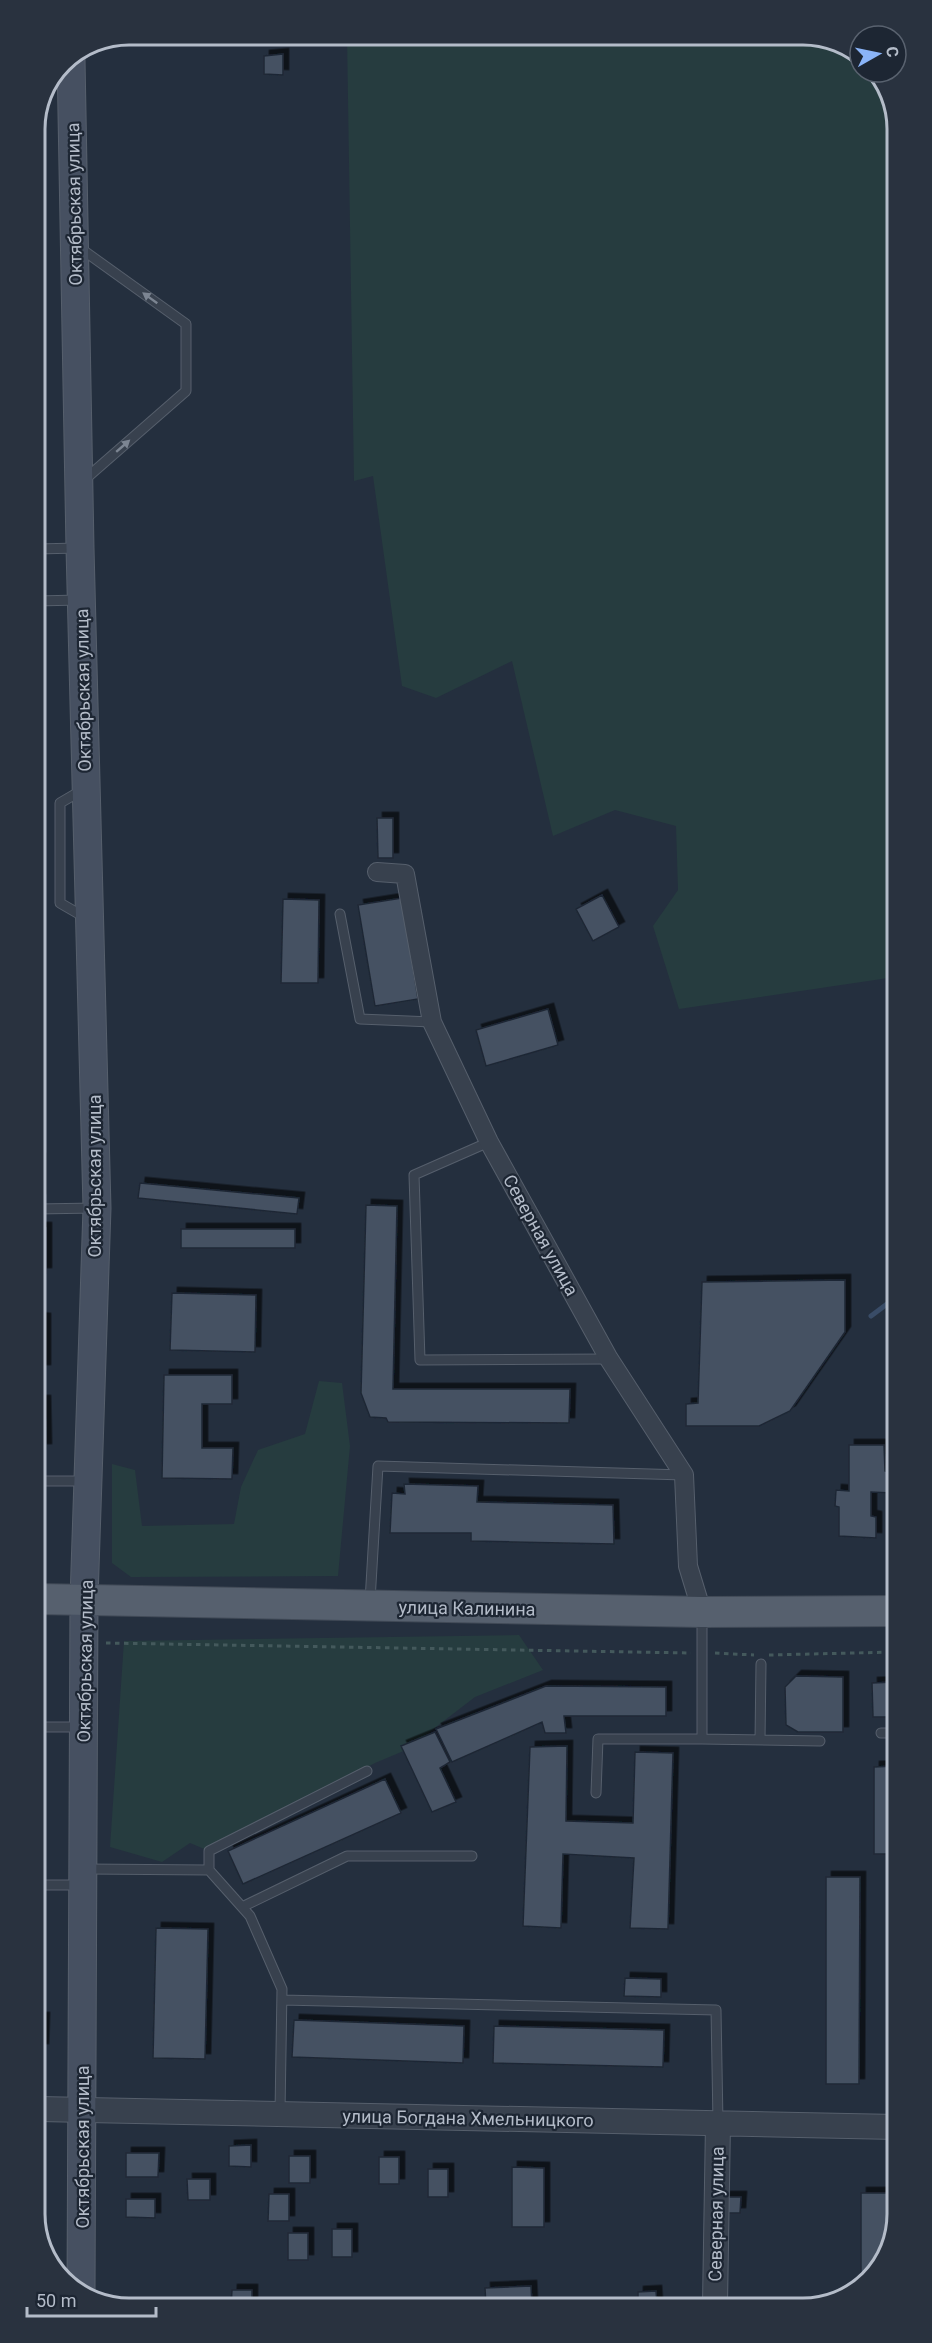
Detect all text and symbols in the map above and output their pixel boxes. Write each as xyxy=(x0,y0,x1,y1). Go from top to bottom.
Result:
north arrow xyxy=(848,24,908,84)
text: С xyxy=(882,45,903,58)
street label: Октябрьская улица xyxy=(62,122,86,286)
one-way arrow xyxy=(142,292,158,304)
one-way arrow xyxy=(115,440,130,453)
street label: Октябрьская улица xyxy=(71,608,95,772)
street label: Октябрьская улица xyxy=(84,1094,105,1258)
street label: Северная улица xyxy=(499,1171,583,1299)
street label: Октябрьская улица xyxy=(73,1579,97,1743)
street label: улица Калинина xyxy=(398,1596,536,1620)
street label: Октябрьская улица xyxy=(72,2065,93,2229)
street label: улица Богдана Хмельницкого xyxy=(342,2105,594,2131)
street label: Северная улица xyxy=(704,2146,728,2282)
scale bar xyxy=(27,2280,156,2318)
text: 50 m xyxy=(36,2290,76,2311)

